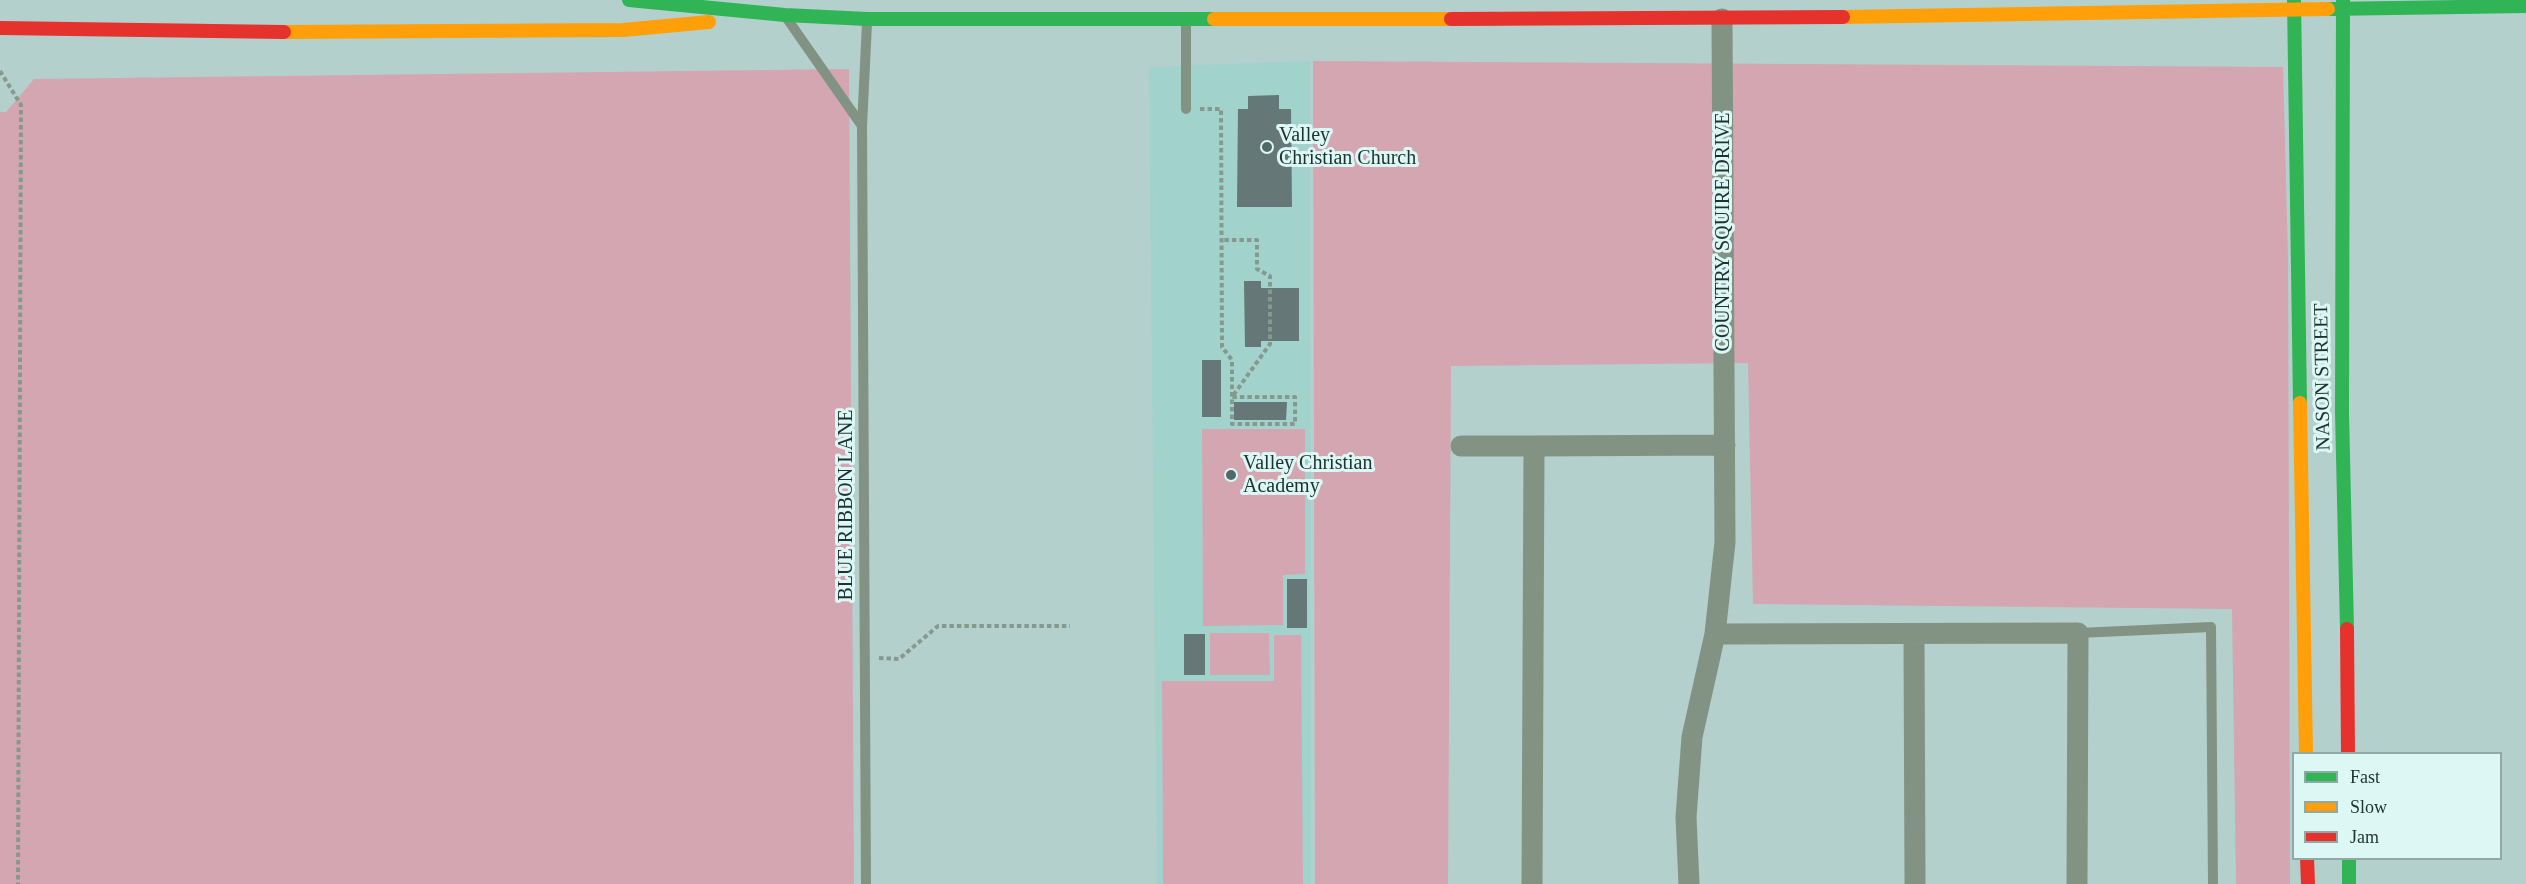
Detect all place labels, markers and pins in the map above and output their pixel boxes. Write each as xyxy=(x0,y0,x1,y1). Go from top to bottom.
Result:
place label: Valley Christian Church xyxy=(1279,124,1416,171)
marker: Valley Christian Church xyxy=(1260,140,1274,154)
place label: Valley Christian Academy xyxy=(1243,452,1372,499)
marker: Valley Christian Academy xyxy=(1224,468,1238,482)

